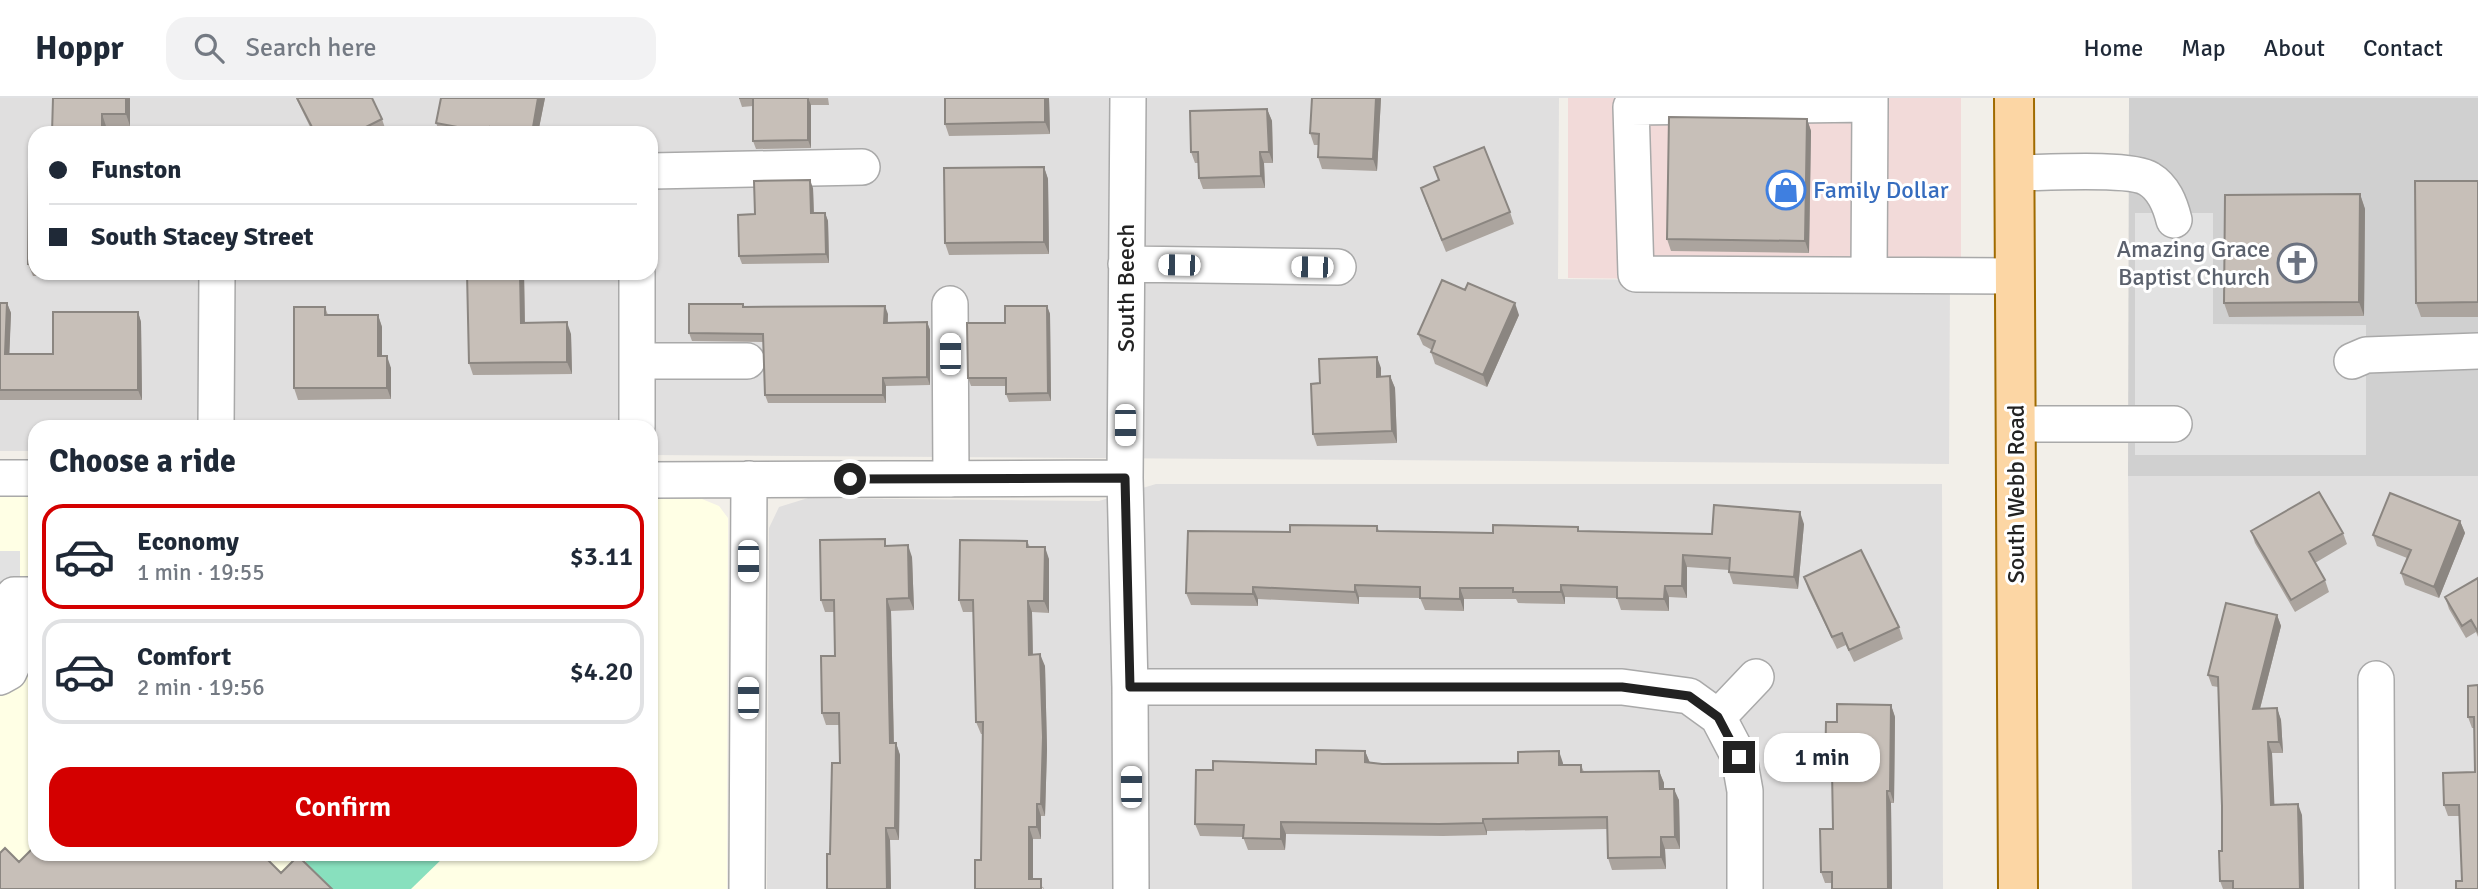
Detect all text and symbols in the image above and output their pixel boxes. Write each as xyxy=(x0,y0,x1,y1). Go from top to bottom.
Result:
search box xyxy=(166,17,656,80)
text: Hoppr xyxy=(35,28,124,69)
icon: search xyxy=(190,29,228,67)
text: Search here xyxy=(246,32,377,64)
text: Home xyxy=(2083,33,2143,63)
text: Map xyxy=(2181,33,2226,63)
text: About xyxy=(2264,33,2325,63)
text: Contact xyxy=(2363,33,2443,63)
text: Funston xyxy=(91,154,181,186)
shop icon: Family Dollar xyxy=(1765,169,1807,211)
place label: Family Dollar xyxy=(1813,175,1949,205)
text: South Stacey Street xyxy=(91,221,314,253)
street label: South Beech xyxy=(1111,224,1141,352)
place label: Amazing Grace Baptist Church xyxy=(2116,234,2270,292)
church icon: Amazing Grace Baptist Church xyxy=(2276,242,2318,284)
car xyxy=(1158,254,1201,276)
car xyxy=(1291,256,1334,278)
car xyxy=(940,333,961,375)
car xyxy=(1115,404,1136,446)
street label: South Webb Road xyxy=(2001,404,2031,584)
text: Choose a ride xyxy=(49,442,236,481)
route start xyxy=(834,463,866,495)
icon: car xyxy=(53,525,116,588)
text: Economy xyxy=(137,526,239,558)
car xyxy=(738,540,759,582)
text: $3.11 xyxy=(570,541,633,573)
text: 1 min · 19:55 xyxy=(137,558,265,587)
icon: car xyxy=(53,640,116,703)
text: Comfort xyxy=(137,641,231,673)
text: $4.20 xyxy=(570,656,633,688)
text: 2 min · 19:56 xyxy=(137,673,265,702)
car xyxy=(738,677,759,719)
callout: 1 min xyxy=(1764,732,1879,782)
route end xyxy=(1723,741,1755,773)
text: 1 min xyxy=(1794,743,1850,772)
car xyxy=(1121,766,1142,808)
button: Confirm xyxy=(49,767,637,847)

